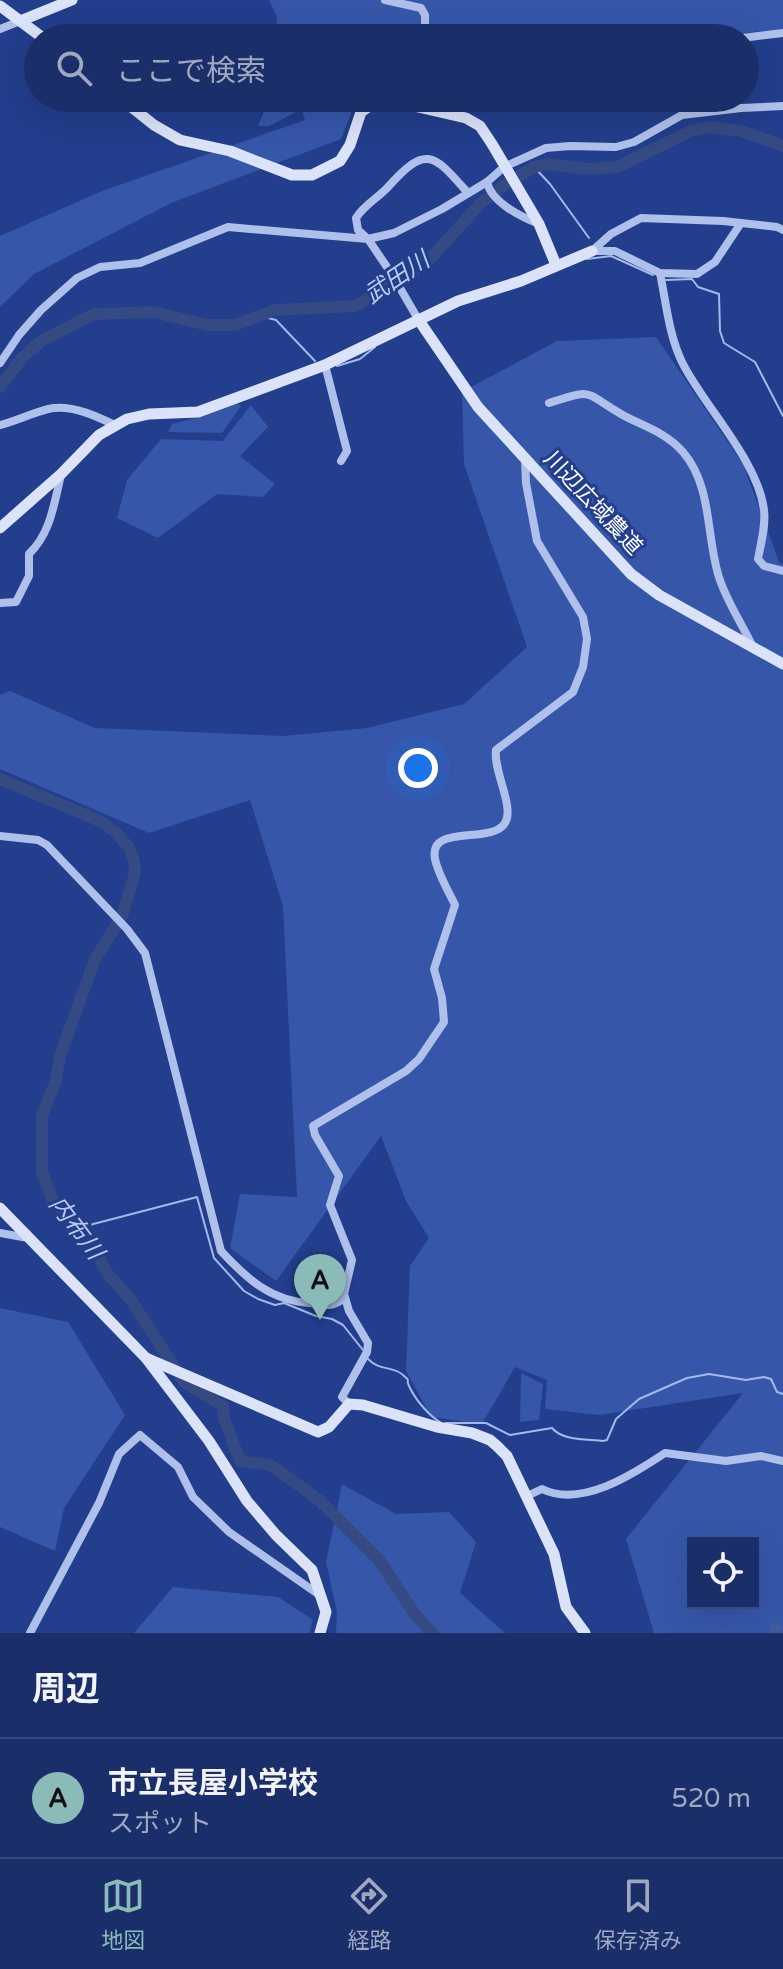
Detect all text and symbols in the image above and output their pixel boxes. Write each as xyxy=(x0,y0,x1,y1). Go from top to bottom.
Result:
search box xyxy=(24,24,759,112)
icon: search xyxy=(52,46,96,90)
text: ここで検索 xyxy=(116,53,266,90)
water label: 武田川 xyxy=(359,244,437,310)
street label: 川辺広域農道 xyxy=(538,446,648,560)
your location xyxy=(398,748,438,788)
water label: 内布川 xyxy=(43,1191,111,1268)
pin: A xyxy=(294,1254,346,1320)
map controls xyxy=(687,1537,759,1609)
button: locate xyxy=(687,1537,759,1609)
text: 周辺 xyxy=(32,1669,100,1710)
text: 市立長屋小学校 xyxy=(108,1765,318,1802)
text: A xyxy=(48,1783,68,1814)
text: 520 m xyxy=(671,1783,751,1814)
text: スポット xyxy=(108,1808,212,1839)
tab: 地図 xyxy=(101,1874,145,1954)
tab: 経路 xyxy=(347,1874,392,1954)
tab: 保存済み xyxy=(594,1874,682,1954)

